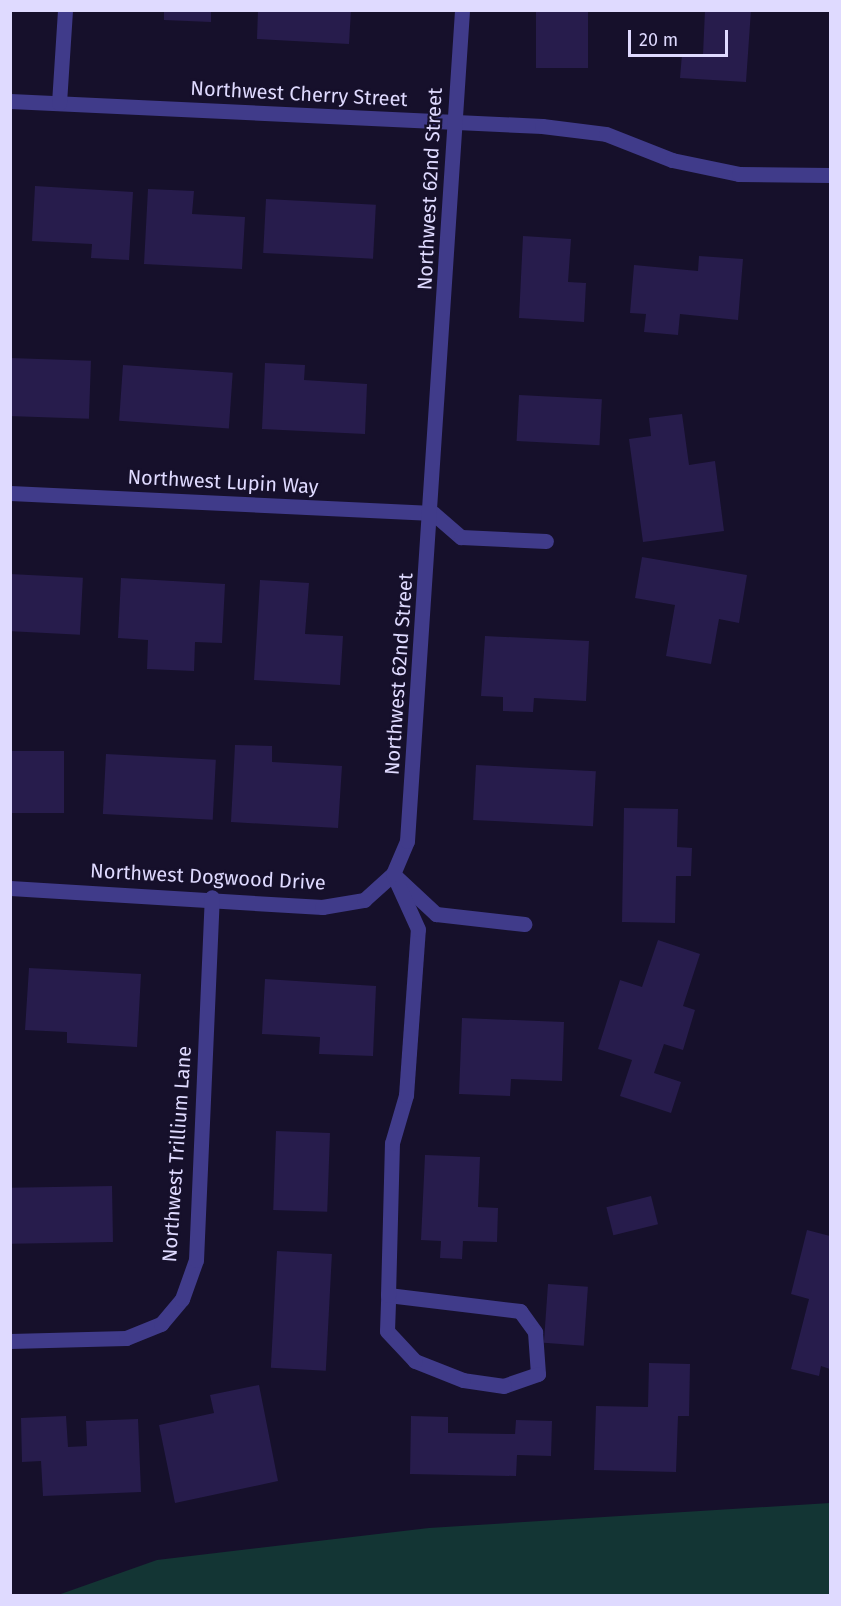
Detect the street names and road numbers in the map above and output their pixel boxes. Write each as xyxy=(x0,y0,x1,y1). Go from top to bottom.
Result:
street label: Northwest Cherry Street xyxy=(190,76,408,112)
street label: Northwest 62nd Street xyxy=(413,87,447,291)
street label: Northwest Lupin Way xyxy=(127,465,319,499)
street label: Northwest 62nd Street xyxy=(380,572,418,776)
street label: Northwest Dogwood Drive xyxy=(90,859,326,895)
street label: Northwest Trillium Lane xyxy=(157,1045,197,1263)

